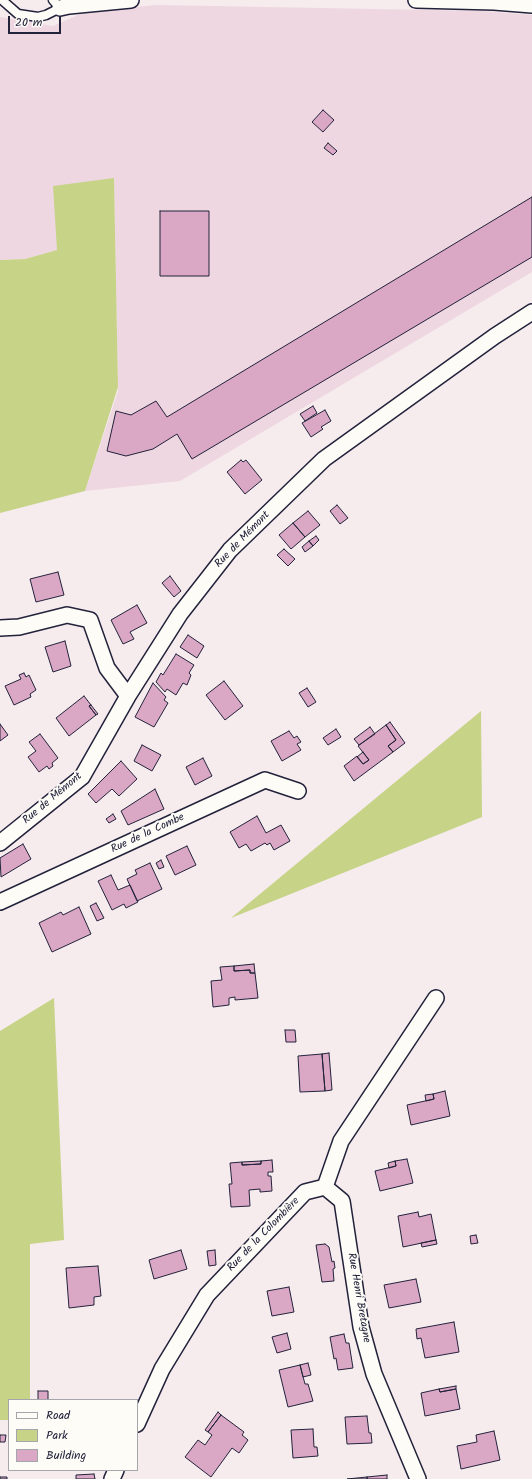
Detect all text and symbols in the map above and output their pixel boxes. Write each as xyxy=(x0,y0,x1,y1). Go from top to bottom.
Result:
scale bar xyxy=(10,8,63,34)
text: 20 m xyxy=(15,13,42,32)
street label: Rue de Mémont xyxy=(213,509,273,571)
street label: Rue de Mémont xyxy=(21,770,85,828)
street label: Rue de la Combe xyxy=(109,811,187,857)
street label: Rue de la Colombière xyxy=(225,1195,303,1275)
street label: Rue Henri Bretagne xyxy=(344,1252,372,1344)
legend xyxy=(8,1399,138,1471)
text: Road xyxy=(46,1406,70,1425)
text: Park xyxy=(46,1426,68,1445)
text: Building xyxy=(46,1446,86,1465)

